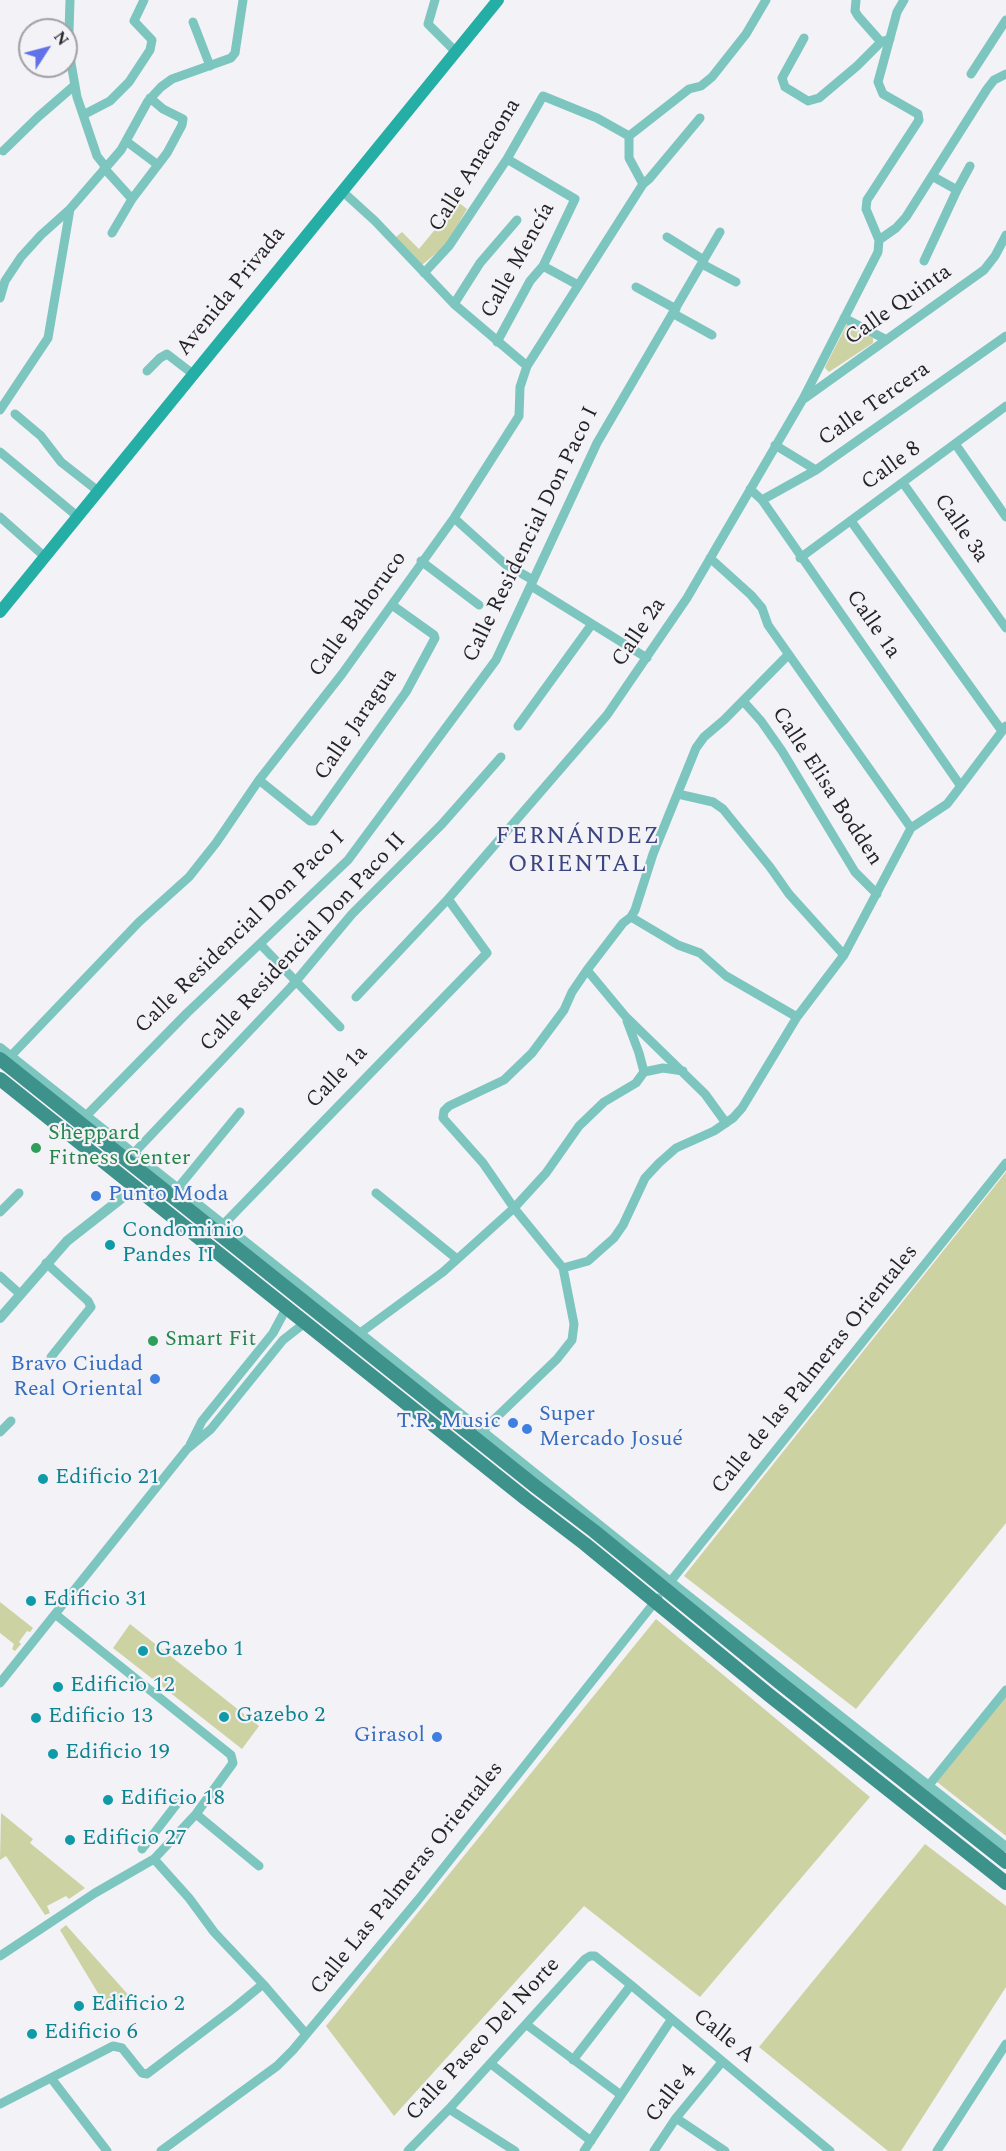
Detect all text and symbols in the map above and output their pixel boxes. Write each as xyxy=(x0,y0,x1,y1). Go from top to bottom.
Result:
north arrow xyxy=(18,18,78,78)
text: N xyxy=(47,26,74,51)
street label: Calle Anacaona xyxy=(424,94,528,238)
street label: Calle Mencía xyxy=(476,198,562,324)
street label: Avenida Privada xyxy=(172,222,292,362)
street label: Calle Quinta xyxy=(841,260,957,352)
street label: Calle Tercera xyxy=(814,357,936,453)
street label: Calle Residencial Don Paco I xyxy=(459,403,605,667)
street label: Calle 8 xyxy=(857,437,927,497)
street label: Calle 3a xyxy=(927,490,993,568)
street label: Calle Bahoruco xyxy=(305,547,413,683)
street label: Calle 1a xyxy=(839,586,905,664)
street label: Calle 2a xyxy=(607,594,673,672)
street label: Calle Jaragua xyxy=(310,664,404,786)
street label: Calle Elisa Bodden xyxy=(765,703,887,871)
district label: FERNÁNDEZ ORIENTAL xyxy=(496,824,660,880)
street label: Calle Residencial Don Paco I xyxy=(131,826,351,1040)
street label: Calle Residencial Don Paco II xyxy=(196,828,412,1058)
street label: Calle 1a xyxy=(302,1041,374,1115)
place label: Sheppard Fitness Center xyxy=(48,1122,191,1174)
marker: Sheppard Fitness Center xyxy=(29,1141,43,1155)
place label: Punto Moda xyxy=(108,1183,228,1209)
marker: Punto Moda xyxy=(89,1189,103,1203)
place label: Condominio Pandes II xyxy=(122,1219,244,1270)
marker: Condominio Pandes II xyxy=(103,1238,117,1252)
street label: Calle de las Palmeras Orientales xyxy=(707,1240,925,1500)
place label: Smart Fit xyxy=(165,1328,256,1354)
marker: Smart Fit xyxy=(146,1334,160,1348)
place label: Bravo Ciudad Real Oriental xyxy=(10,1353,143,1404)
marker: Bravo Ciudad Real Oriental xyxy=(148,1372,162,1386)
place label: Super Mercado Josué xyxy=(539,1403,683,1454)
place label: T.R. Music xyxy=(397,1410,501,1436)
marker: T.R. Music xyxy=(506,1416,520,1430)
marker: Super Mercado Josué xyxy=(520,1422,534,1436)
place label: Edificio 21 xyxy=(55,1466,160,1492)
marker: Edificio 21 xyxy=(36,1472,50,1486)
place label: Edificio 31 xyxy=(43,1588,148,1614)
marker: Edificio 31 xyxy=(24,1594,38,1608)
place label: Gazebo 1 xyxy=(155,1638,244,1664)
marker: Gazebo 1 xyxy=(136,1644,150,1658)
place label: Edificio 12 xyxy=(70,1674,175,1700)
marker: Edificio 12 xyxy=(51,1680,65,1694)
place label: Gazebo 2 xyxy=(236,1704,325,1730)
place label: Edificio 13 xyxy=(48,1705,153,1731)
marker: Gazebo 2 xyxy=(217,1710,231,1724)
marker: Edificio 13 xyxy=(29,1711,43,1725)
place label: Girasol xyxy=(354,1724,425,1750)
marker: Girasol xyxy=(430,1730,444,1744)
place label: Edificio 19 xyxy=(65,1741,170,1767)
marker: Edificio 19 xyxy=(46,1747,60,1761)
street label: Calle Las Palmeras Orientales xyxy=(306,1757,510,2001)
place label: Edificio 18 xyxy=(120,1787,225,1813)
marker: Edificio 18 xyxy=(101,1793,115,1807)
place label: Edificio 27 xyxy=(82,1827,187,1853)
marker: Edificio 27 xyxy=(63,1833,77,1847)
street label: Calle Paseo Del Norte xyxy=(401,1953,567,2127)
place label: Edificio 2 xyxy=(91,1993,185,2019)
marker: Edificio 2 xyxy=(72,1999,86,2013)
street label: Calle A xyxy=(687,2004,759,2070)
place label: Edificio 6 xyxy=(44,2021,138,2047)
marker: Edificio 6 xyxy=(25,2027,39,2041)
street label: Calle 4 xyxy=(641,2060,703,2128)

